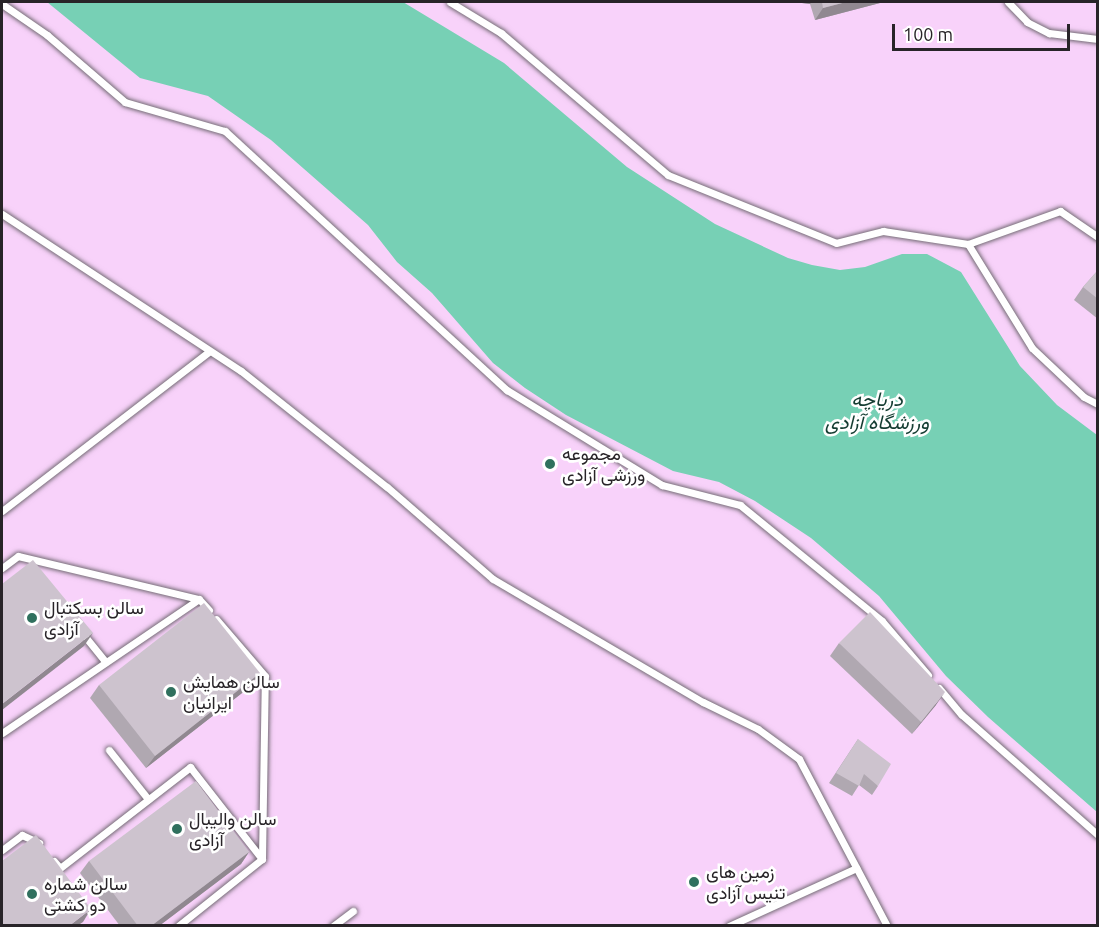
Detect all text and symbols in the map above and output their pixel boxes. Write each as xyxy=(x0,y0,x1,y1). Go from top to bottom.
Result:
scale bar xyxy=(895,12,1074,50)
text: 100 m xyxy=(903,24,953,44)
water label: دریاچه ورزشگاه آزادی xyxy=(825,386,929,433)
place label: مجموعه ورزشی آزادی xyxy=(562,443,645,486)
marker: مجموعه ورزشی آزادی xyxy=(543,457,557,471)
place label: سالن بسکتبال آزادی xyxy=(44,597,144,640)
marker: سالن بسکتبال آزادی xyxy=(25,611,39,625)
place label: سالن همایش ایرانیان xyxy=(183,671,280,714)
marker: سالن همایش ایرانیان xyxy=(164,685,178,699)
place label: سالن والیبال آزادی xyxy=(189,808,277,850)
marker: سالن والیبال آزادی xyxy=(170,822,184,836)
place label: زمین های تنیس آزادی xyxy=(706,861,786,904)
place label: سالن شماره دو کشتی xyxy=(44,873,128,916)
marker: زمین های تنیس آزادی xyxy=(687,875,701,889)
marker: سالن شماره دو کشتی xyxy=(25,887,39,901)

